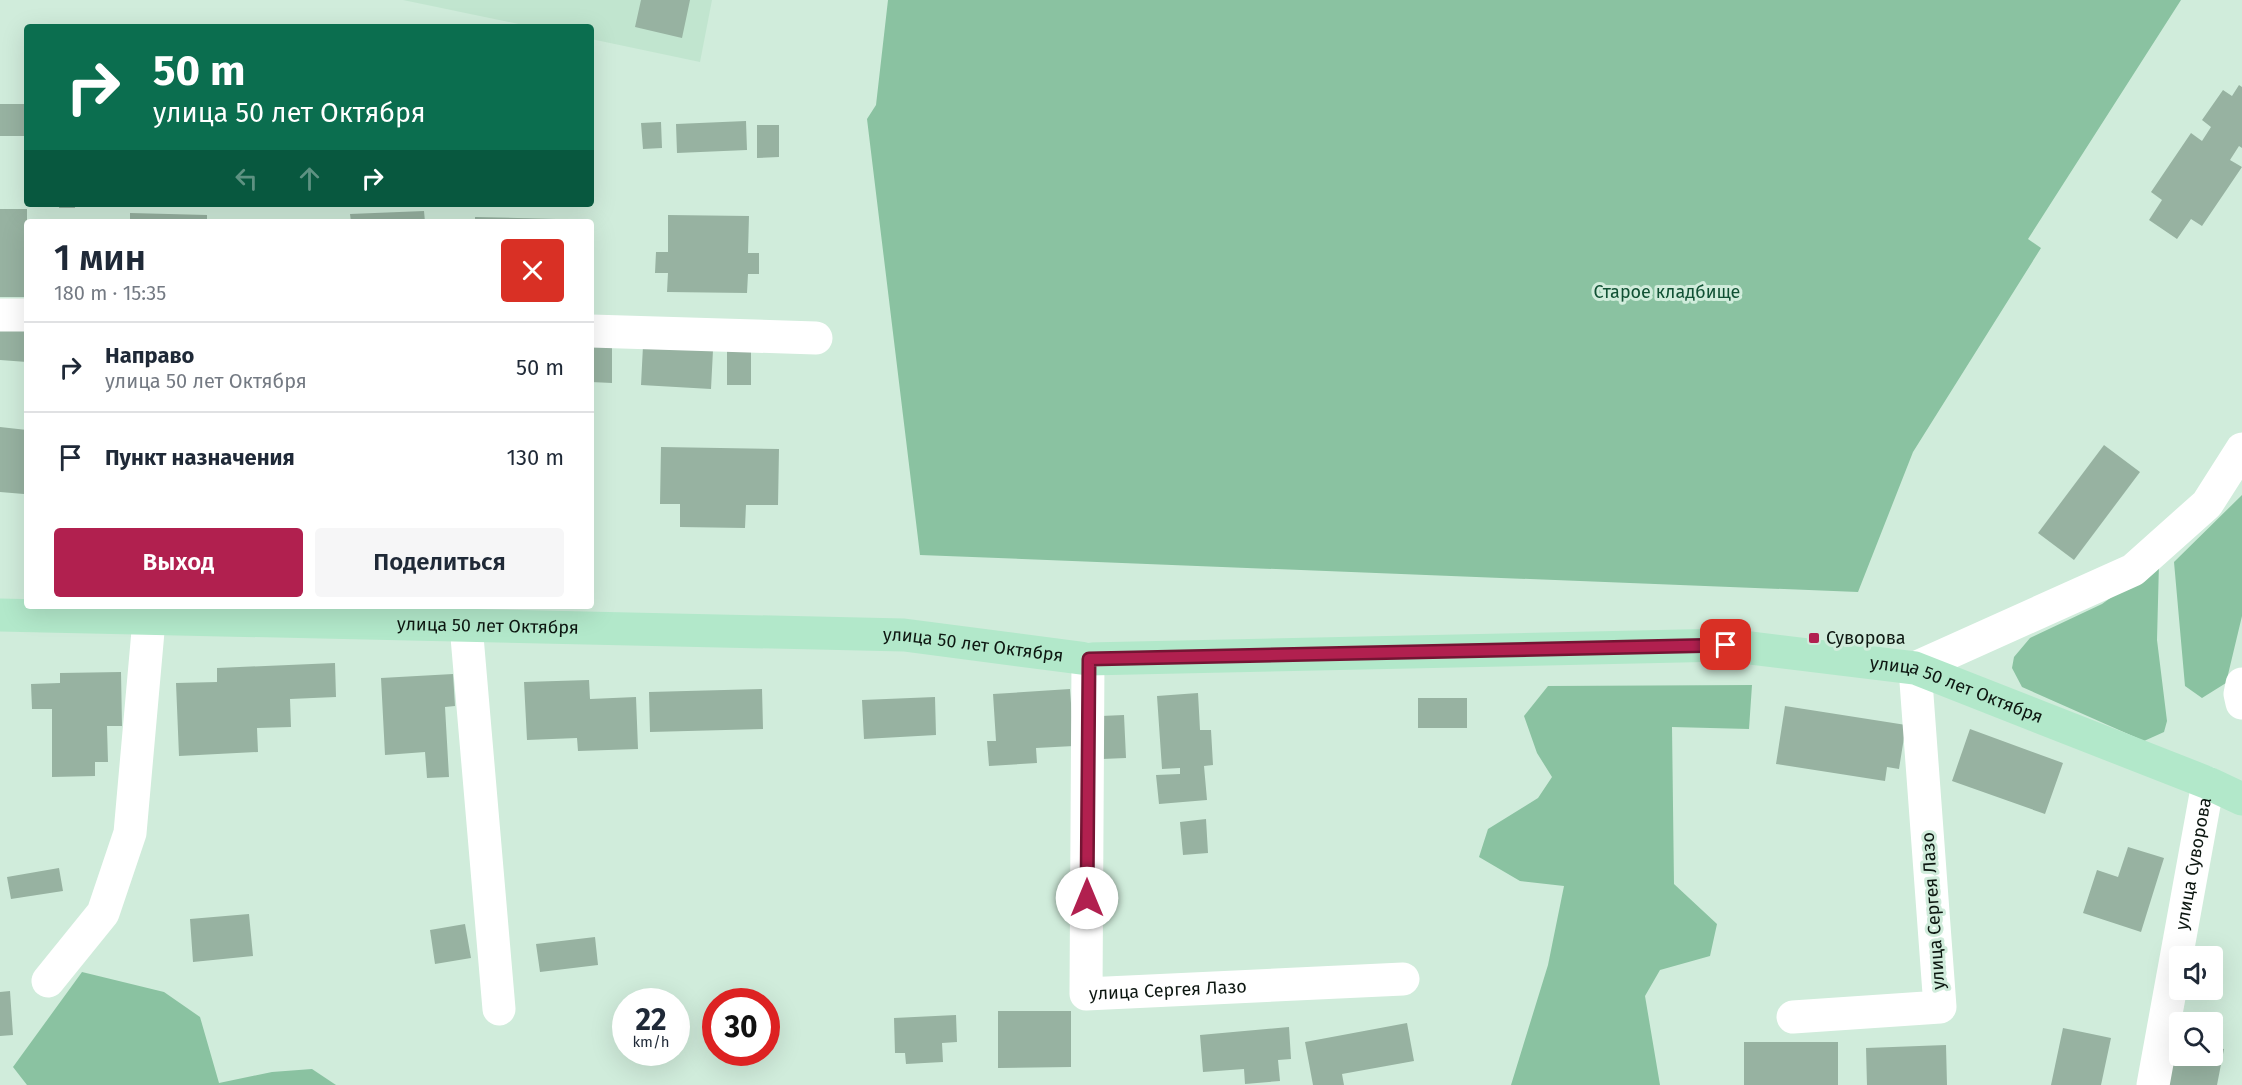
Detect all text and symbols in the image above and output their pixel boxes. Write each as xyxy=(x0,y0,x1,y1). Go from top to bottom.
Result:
text: 50 m xyxy=(153,46,246,96)
icon: right xyxy=(54,48,132,126)
text: улица 50 лет Октября xyxy=(153,97,426,129)
icon: left xyxy=(230,162,263,195)
icon: ahead xyxy=(293,162,326,195)
icon: right xyxy=(356,162,389,195)
text: 1 мин xyxy=(54,236,146,280)
button: close xyxy=(501,239,564,302)
text: 180 m · 15:35 xyxy=(54,281,166,305)
park label: Старое кладбище xyxy=(1594,281,1740,303)
text: Направо xyxy=(105,342,194,369)
icon: right xyxy=(54,351,87,384)
text: 50 m xyxy=(516,354,564,381)
text: улица 50 лет Октября xyxy=(105,369,307,393)
icon: arrive xyxy=(54,441,87,474)
text: Пункт назначения xyxy=(105,444,295,471)
text: 130 m xyxy=(507,444,564,471)
button: Выход xyxy=(54,528,303,597)
button: Поделиться xyxy=(315,528,564,597)
street label: улица 50 лет Октября xyxy=(397,613,579,639)
pin xyxy=(1700,619,1751,670)
street label: улица 50 лет Октября xyxy=(883,624,1065,667)
place label: Суворова xyxy=(1826,627,1906,649)
icon: arrive xyxy=(1709,628,1742,661)
marker: Суворова xyxy=(1807,631,1821,645)
street label: улица 50 лет Октября xyxy=(1869,652,2046,728)
street label: улица Суворова xyxy=(2170,795,2216,932)
street label: улица Сергея Лазо xyxy=(1917,832,1949,990)
position arrow xyxy=(1055,866,1119,930)
map controls xyxy=(2169,946,2223,1066)
button: sound xyxy=(2169,946,2223,1000)
street label: улица Сергея Лазо xyxy=(1088,975,1247,1005)
speed limit sign: 30 xyxy=(702,988,780,1066)
text: 22 xyxy=(635,1002,667,1038)
button: search xyxy=(2169,1012,2223,1066)
text: km/h xyxy=(632,1033,670,1051)

